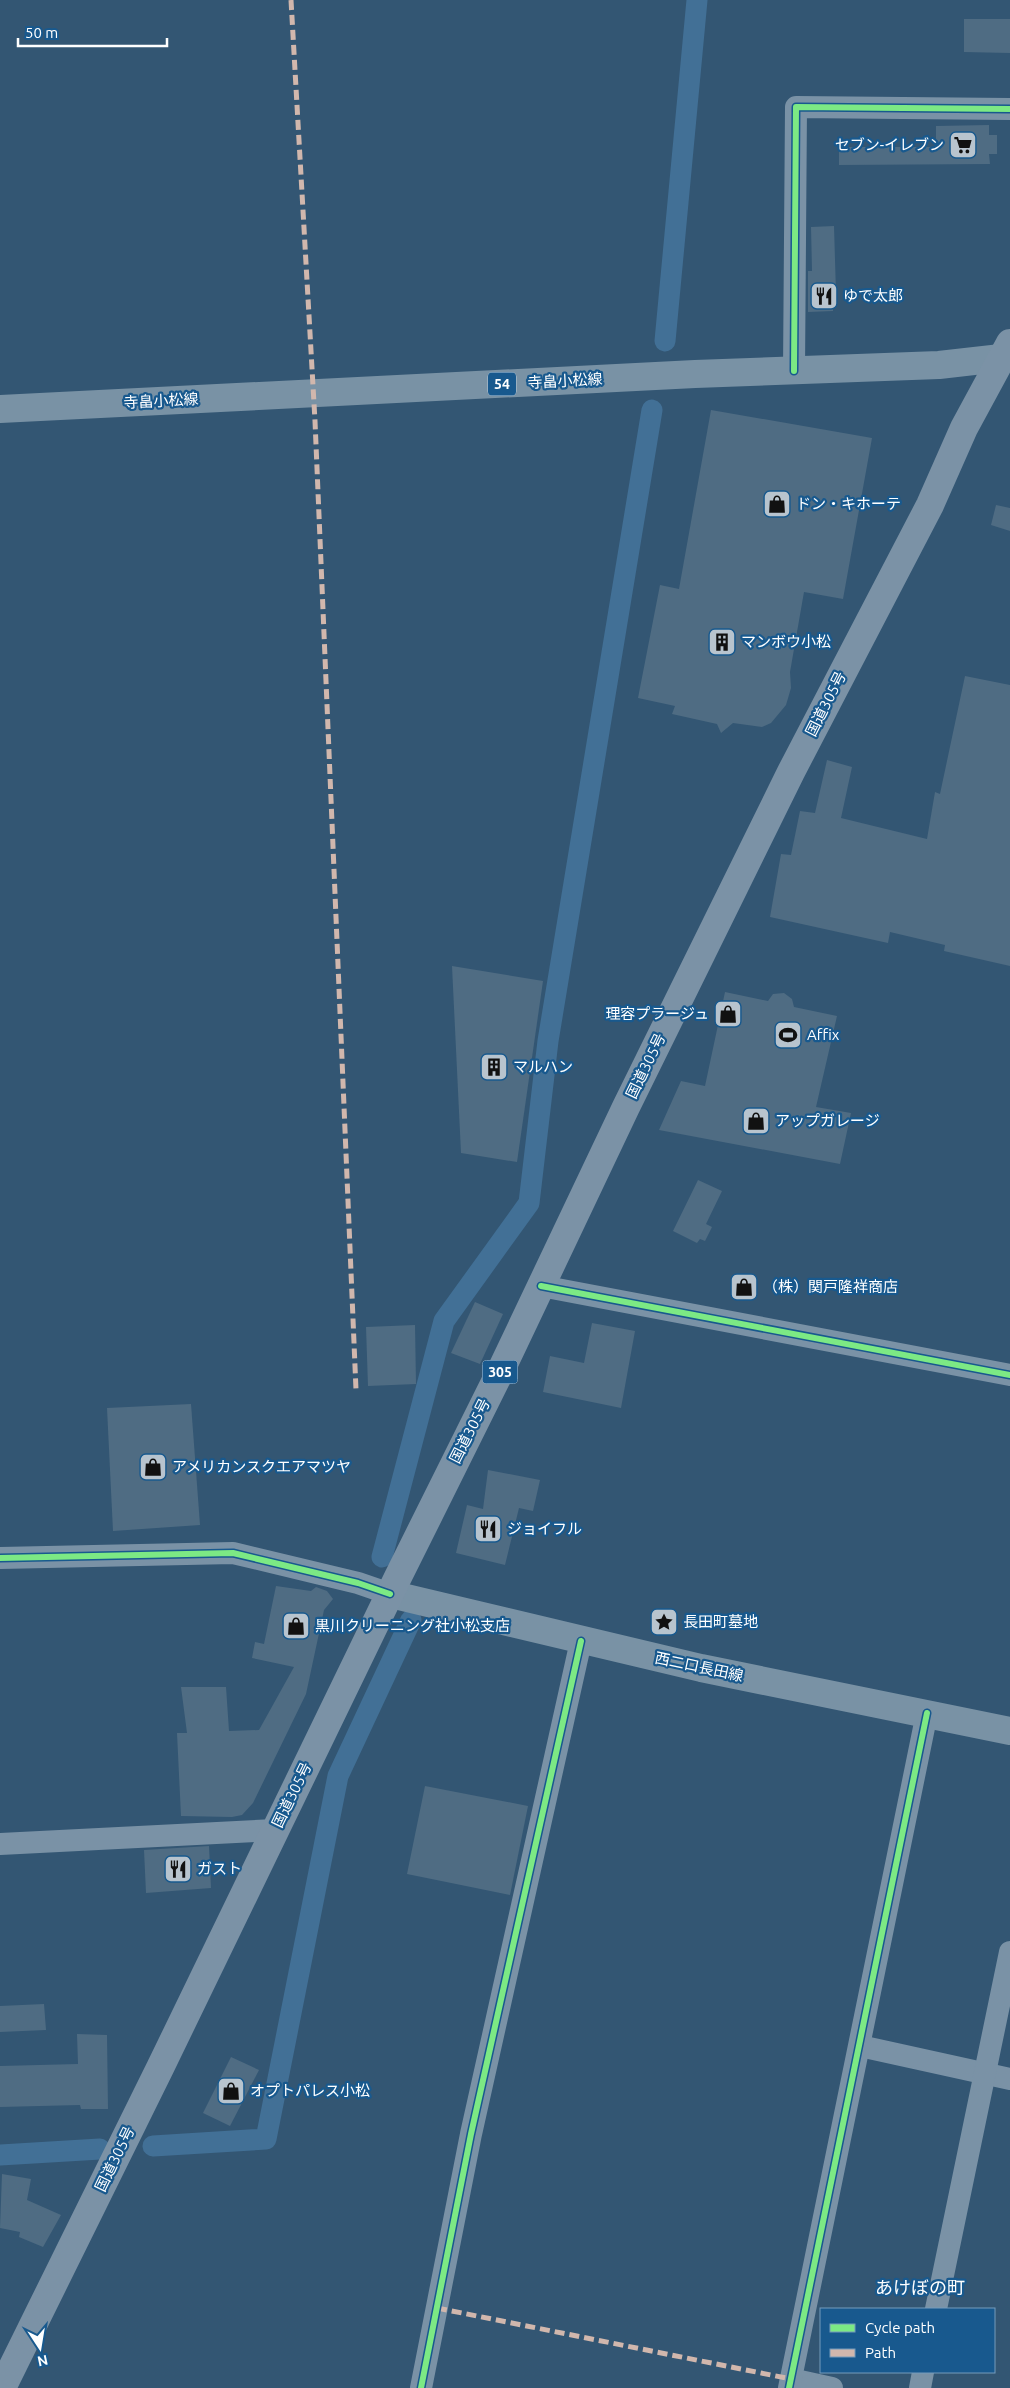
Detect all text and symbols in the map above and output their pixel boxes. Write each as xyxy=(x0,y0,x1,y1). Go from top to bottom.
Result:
scale bar xyxy=(18,15,166,47)
text: 50 m xyxy=(25,24,58,41)
supermarket icon: セブン-イレブン xyxy=(948,130,978,160)
place label: セブン-イレブン xyxy=(835,136,944,153)
restaurant icon: ゆで太郎 xyxy=(809,281,839,311)
place label: ゆで太郎 xyxy=(843,287,903,304)
street label: 寺畠小松線 xyxy=(527,370,603,391)
road number: 54 xyxy=(488,372,516,396)
street label: 寺畠小松線 xyxy=(123,390,199,411)
shop icon: ドン・キホーテ xyxy=(762,489,792,519)
place label: ドン・キホーテ xyxy=(796,495,901,512)
building icon: マンボウ小松 xyxy=(707,627,737,657)
place label: マンボウ小松 xyxy=(741,633,831,650)
street label: 国道305号 xyxy=(802,669,849,739)
shop icon: 理容プラージュ xyxy=(713,999,743,1029)
place label: 理容プラージュ xyxy=(605,1005,709,1022)
sports icon: Affix xyxy=(773,1020,803,1050)
place label: Affix xyxy=(807,1026,840,1043)
street label: 国道305号 xyxy=(622,1030,669,1101)
building icon: マルハン xyxy=(479,1052,509,1082)
place label: マルハン xyxy=(513,1058,573,1075)
shop icon: アップガレージ xyxy=(741,1106,771,1136)
place label: アップガレージ xyxy=(775,1112,880,1129)
shop icon: （株）関戸隆祥商店 xyxy=(729,1272,759,1302)
place label: （株）関戸隆祥商店 xyxy=(763,1278,898,1295)
road number: 305 xyxy=(482,1360,518,1384)
street label: 国道305号 xyxy=(446,1396,493,1466)
shop icon: アメリカンスクエアマツヤ xyxy=(138,1452,168,1482)
place label: アメリカンスクエアマツヤ xyxy=(172,1458,351,1475)
restaurant icon: ジョイフル xyxy=(473,1514,503,1544)
place label: ジョイフル xyxy=(507,1520,582,1537)
place icon: 長田町墓地 xyxy=(649,1607,679,1637)
shop icon: 黒川クリーニング社小松支店 xyxy=(281,1611,311,1641)
place label: 長田町墓地 xyxy=(683,1613,758,1630)
place label: 黒川クリーニング社小松支店 xyxy=(315,1617,510,1634)
street label: 西二口長田線 xyxy=(653,1649,745,1684)
street label: 国道305号 xyxy=(268,1759,315,1830)
restaurant icon: ガスト xyxy=(163,1854,193,1884)
place label: ガスト xyxy=(197,1860,242,1877)
shop icon: オプトパレス小松 xyxy=(216,2076,246,2106)
place label: オプトパレス小松 xyxy=(250,2082,370,2099)
street label: 国道305号 xyxy=(91,2123,138,2194)
district label: あけぼの町 xyxy=(875,2277,965,2297)
legend xyxy=(820,2308,995,2373)
text: Cycle path xyxy=(865,2319,935,2336)
north arrow xyxy=(15,2323,65,2373)
text: Path xyxy=(865,2344,896,2361)
text: N xyxy=(36,2352,49,2370)

